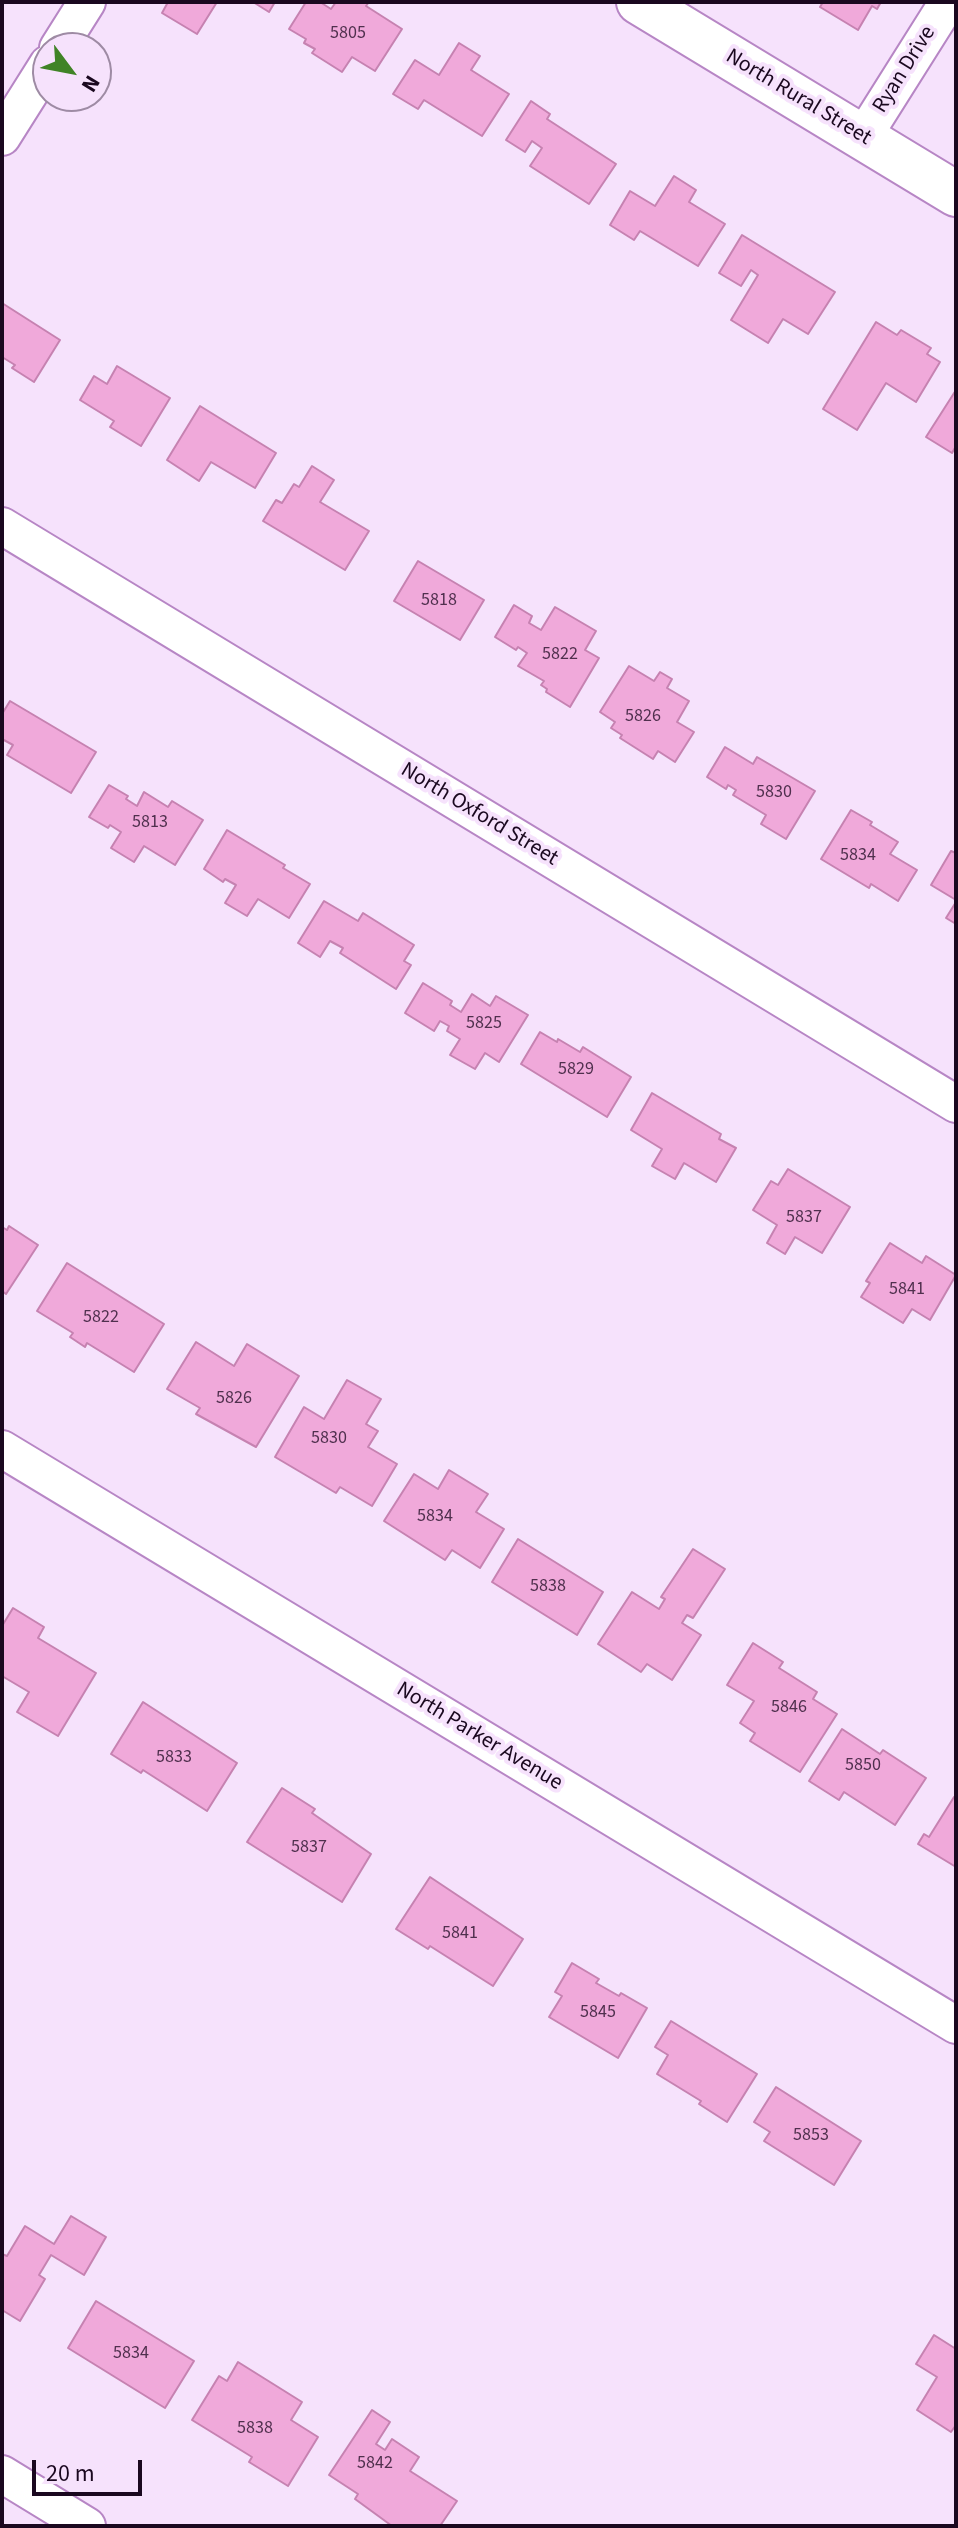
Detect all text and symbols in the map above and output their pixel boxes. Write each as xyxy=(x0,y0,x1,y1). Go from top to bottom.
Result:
street label: Ryan Drive xyxy=(868,22,942,118)
house number: 5805 xyxy=(330,23,366,45)
north arrow xyxy=(32,32,112,112)
street label: North Rural Street xyxy=(720,44,876,152)
text: N xyxy=(73,69,108,98)
house number: 5818 xyxy=(421,590,457,612)
house number: 5822 xyxy=(542,644,578,666)
house number: 5826 xyxy=(625,706,661,728)
street label: North Oxford Street xyxy=(395,758,563,872)
house number: 5830 xyxy=(756,782,792,804)
house number: 5813 xyxy=(132,812,168,834)
house number: 5834 xyxy=(840,845,876,867)
house number: 5825 xyxy=(466,1013,502,1035)
house number: 5829 xyxy=(558,1059,594,1081)
house number: 5837 xyxy=(786,1207,822,1229)
house number: 5841 xyxy=(889,1279,925,1301)
house number: 5822 xyxy=(83,1307,119,1329)
house number: 5826 xyxy=(216,1388,252,1410)
house number: 5830 xyxy=(311,1428,347,1450)
house number: 5834 xyxy=(417,1506,453,1528)
house number: 5838 xyxy=(530,1576,566,1598)
street label: North Parker Avenue xyxy=(391,1677,567,1797)
house number: 5846 xyxy=(771,1697,807,1719)
house number: 5833 xyxy=(156,1747,192,1769)
house number: 5850 xyxy=(845,1755,881,1777)
house number: 5837 xyxy=(291,1837,327,1859)
house number: 5841 xyxy=(442,1923,478,1945)
house number: 5845 xyxy=(580,2002,616,2024)
house number: 5853 xyxy=(793,2125,829,2147)
house number: 5834 xyxy=(113,2343,149,2365)
house number: 5838 xyxy=(237,2418,273,2440)
scale bar xyxy=(36,2444,146,2494)
house number: 5842 xyxy=(357,2453,393,2475)
text: 20 m xyxy=(46,2456,95,2491)

